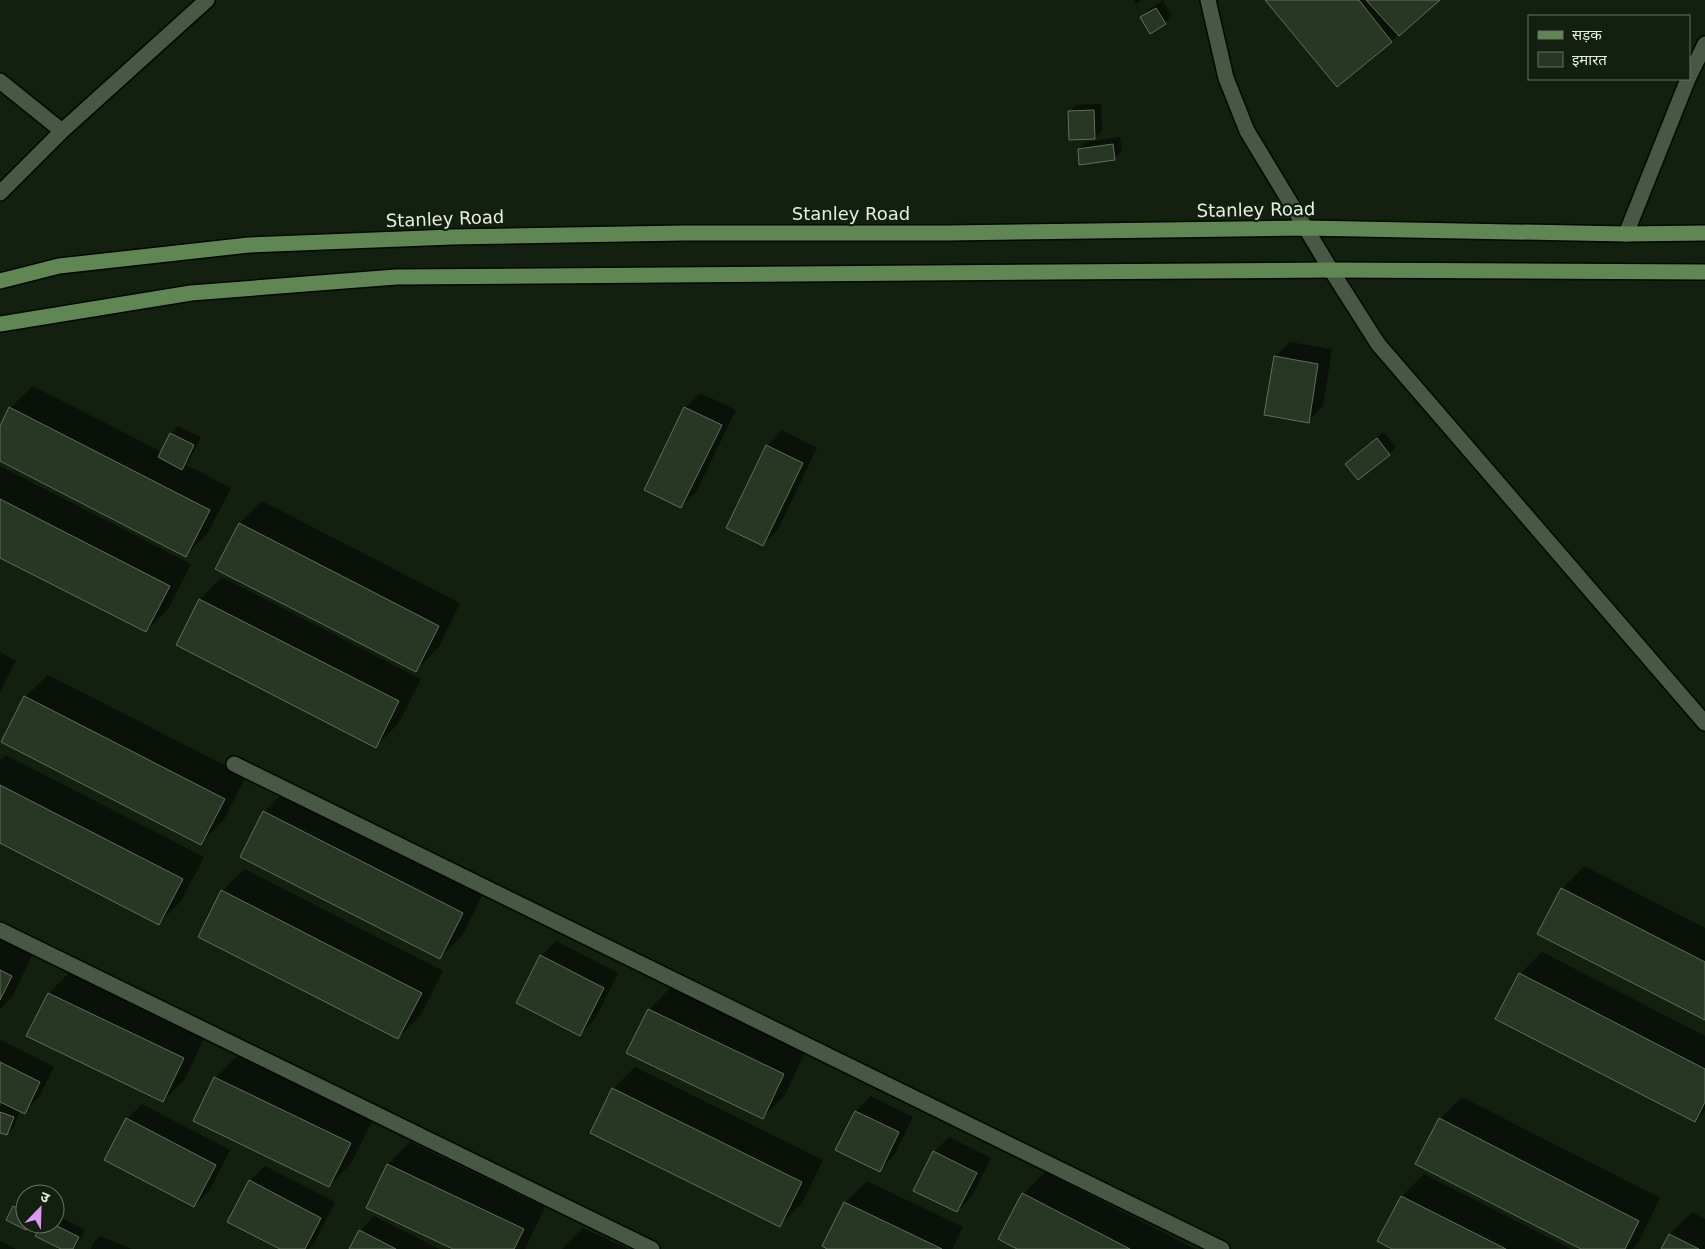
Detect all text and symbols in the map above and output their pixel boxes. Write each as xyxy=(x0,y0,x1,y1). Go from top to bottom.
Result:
legend xyxy=(1528,15,1690,80)
text: सड़क xyxy=(1572,26,1602,44)
text: इमारत xyxy=(1572,51,1607,69)
street label: Stanley Road xyxy=(1197,198,1315,221)
street label: Stanley Road xyxy=(792,203,910,224)
street label: Stanley Road xyxy=(385,206,505,231)
north arrow xyxy=(15,1184,65,1234)
text: उ xyxy=(38,1188,53,1206)

